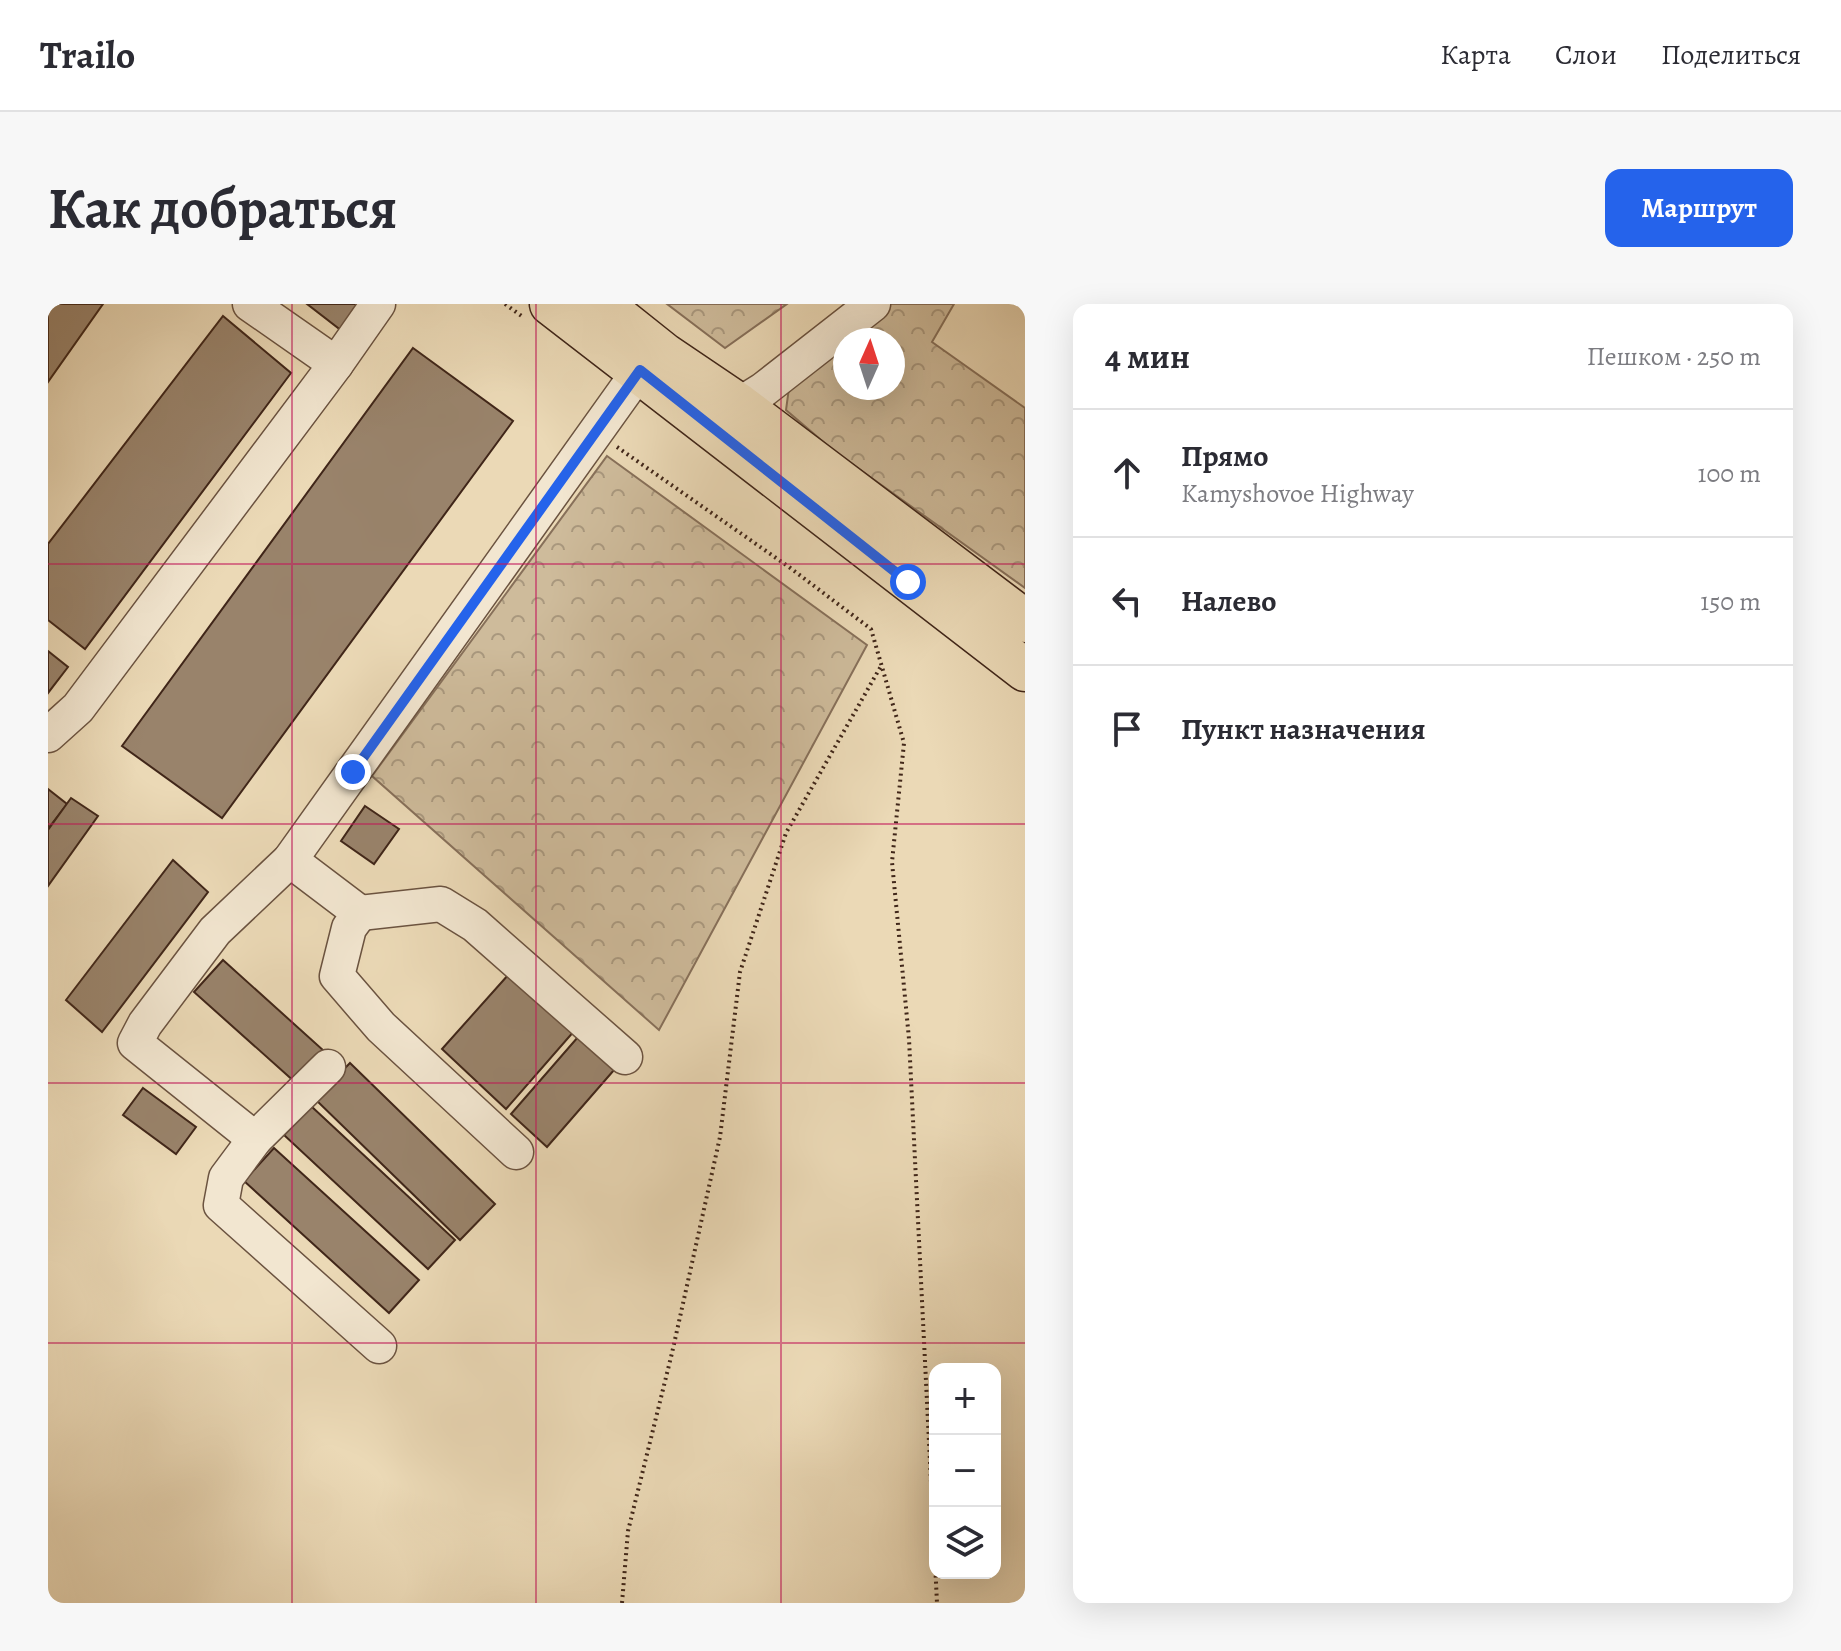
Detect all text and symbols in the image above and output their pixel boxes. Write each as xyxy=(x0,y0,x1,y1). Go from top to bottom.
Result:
text: Trailo xyxy=(40,29,135,81)
text: Карта xyxy=(1440,36,1511,74)
text: Слои xyxy=(1555,36,1617,74)
text: Поделиться xyxy=(1661,36,1801,74)
button: Маршрут xyxy=(1605,169,1793,247)
text: Как добраться xyxy=(48,170,397,246)
north arrow xyxy=(833,328,905,400)
text: 4 мин xyxy=(1105,333,1190,380)
text: Пешком · 250 m xyxy=(1587,339,1761,374)
text: Прямо xyxy=(1181,436,1268,476)
icon: ahead xyxy=(1105,451,1149,495)
text: 100 m xyxy=(1698,456,1761,491)
text: Kamyshovoe Highway xyxy=(1181,476,1414,511)
route start xyxy=(890,564,926,600)
icon: left xyxy=(1105,579,1149,623)
text: Налево xyxy=(1181,581,1276,621)
text: 150 m xyxy=(1700,584,1761,619)
icon: arrive xyxy=(1105,707,1149,751)
text: Пункт назначения xyxy=(1181,709,1426,749)
route end xyxy=(335,754,371,790)
map controls xyxy=(929,1363,1001,1579)
button: + xyxy=(929,1363,1001,1435)
button: − xyxy=(929,1435,1001,1507)
button: layers xyxy=(929,1507,1001,1579)

